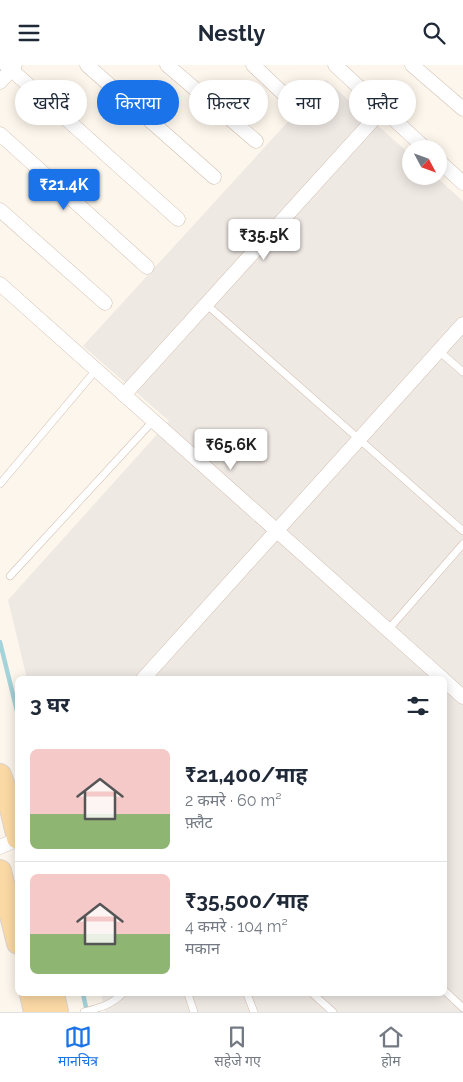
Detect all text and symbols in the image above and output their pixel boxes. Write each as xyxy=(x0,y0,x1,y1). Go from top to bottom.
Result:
icon: menu xyxy=(15,19,43,47)
icon: search xyxy=(420,19,448,47)
text: Nestly xyxy=(198,20,265,46)
chip: खरीदें xyxy=(15,80,87,125)
chip: किराया xyxy=(97,80,179,125)
chip: फ़िल्टर xyxy=(189,80,268,125)
chip: नया xyxy=(278,80,339,125)
chip: फ़्लैट xyxy=(349,80,416,125)
north arrow xyxy=(402,140,448,185)
map controls xyxy=(402,140,447,185)
pin: ₹21.4K xyxy=(23,169,105,211)
text: ₹21.4K xyxy=(40,175,88,194)
pin: ₹35.5K xyxy=(223,219,305,261)
text: ₹35.5K xyxy=(239,225,289,244)
pin: ₹65.6K xyxy=(190,429,272,471)
text: ₹65.6K xyxy=(205,435,257,454)
text: 3 घर xyxy=(30,692,70,717)
icon: filters xyxy=(404,692,432,720)
text: ₹21,400/माह xyxy=(185,762,307,787)
icon: home xyxy=(70,769,130,829)
text: 2 कमरे · 60 m² xyxy=(185,791,281,810)
text: फ़्लैट xyxy=(185,813,213,832)
text: ₹35,500/माह xyxy=(185,888,308,913)
icon: home xyxy=(70,894,130,954)
text: 4 कमरे · 104 m² xyxy=(185,917,288,936)
text: मकान xyxy=(185,939,220,958)
tab: मानचित्र xyxy=(58,1023,98,1072)
tab: सहेजे गए xyxy=(214,1023,261,1072)
tab: होम xyxy=(377,1023,405,1072)

